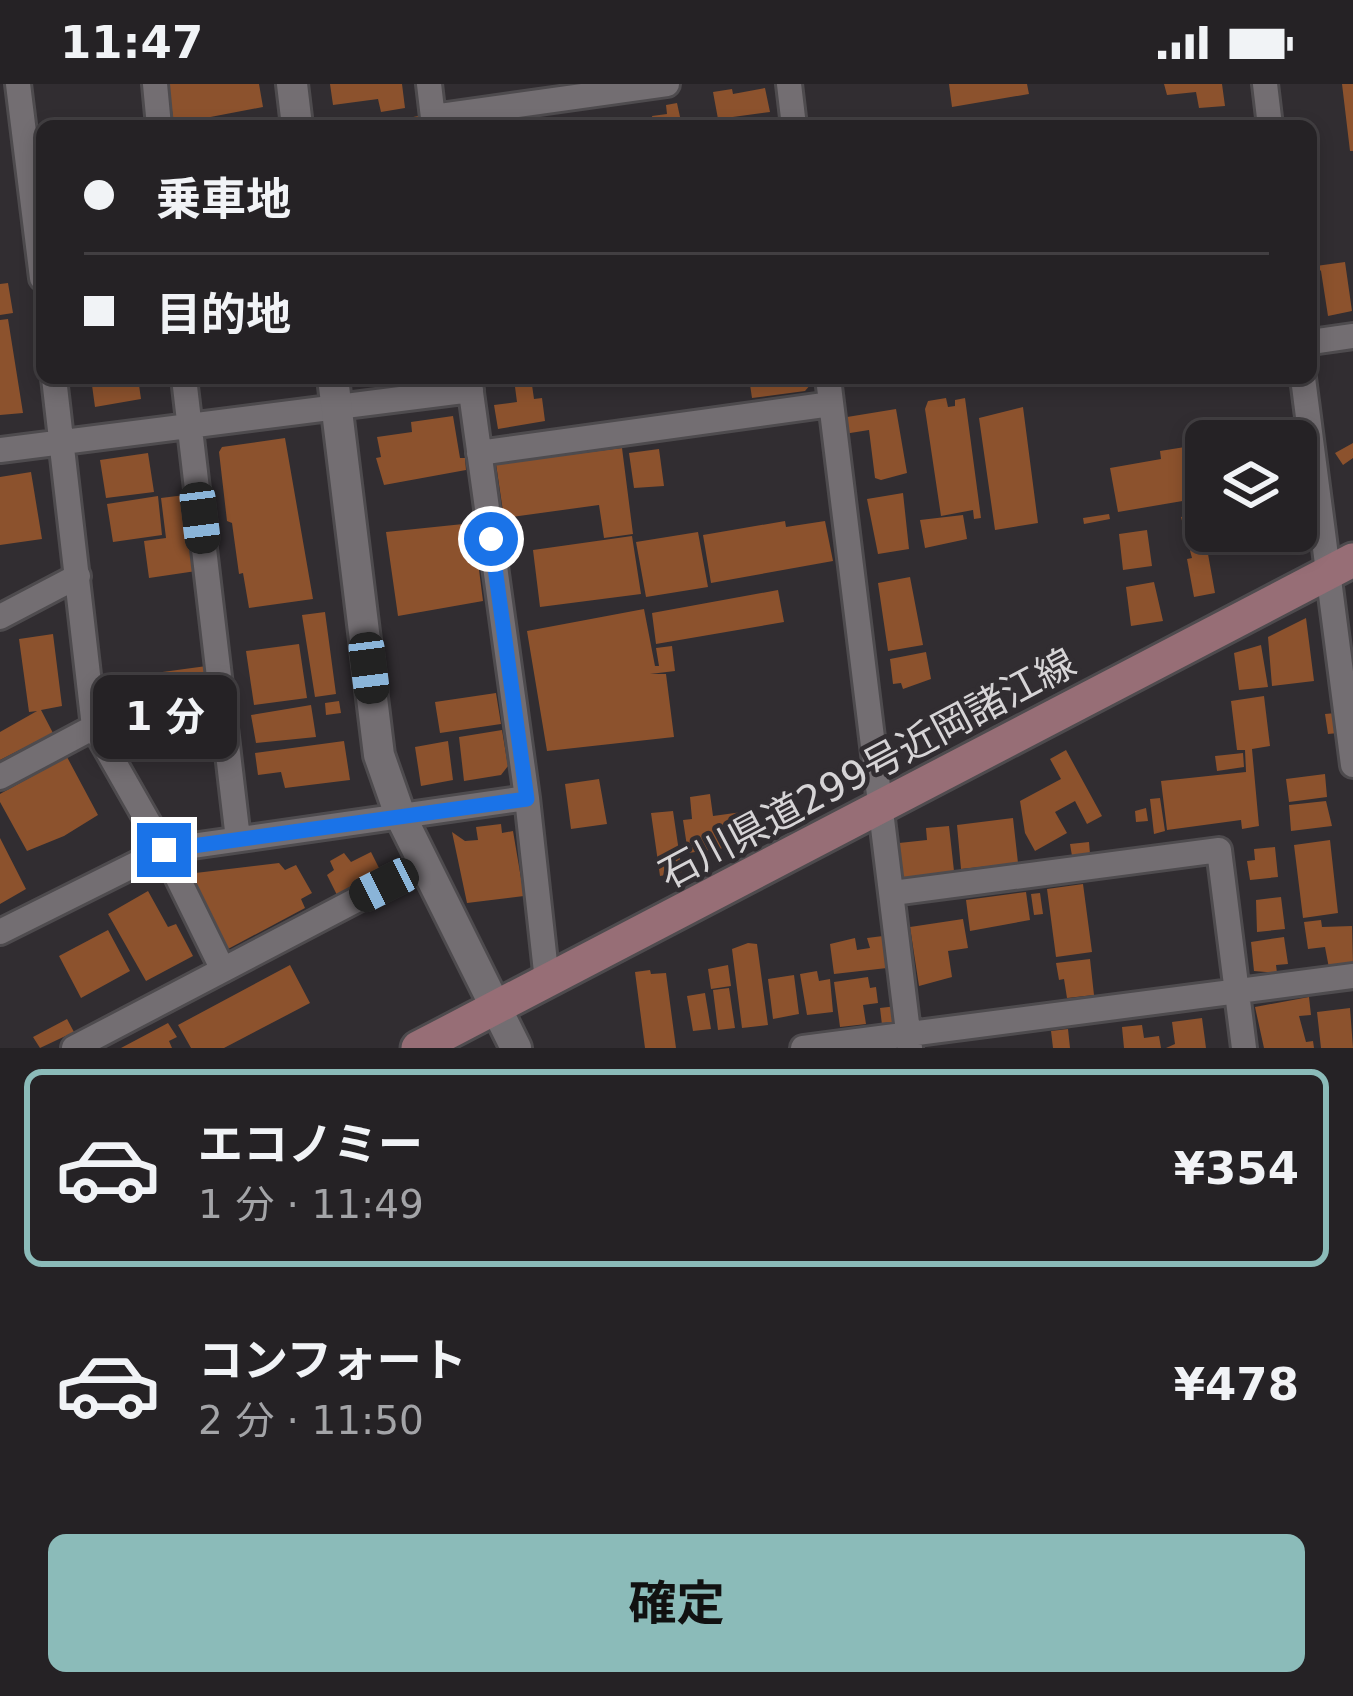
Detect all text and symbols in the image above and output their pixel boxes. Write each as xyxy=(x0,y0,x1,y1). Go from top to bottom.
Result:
text: 11:47 xyxy=(60,16,203,69)
text: 乗車地 xyxy=(156,173,291,226)
text: 目的地 xyxy=(156,288,291,341)
map controls xyxy=(1185,420,1317,552)
button: layers xyxy=(1185,420,1317,552)
car xyxy=(178,480,222,556)
route start xyxy=(464,512,518,566)
car xyxy=(347,630,391,706)
street label: 石川県道299号近岡諸江線 xyxy=(652,640,1083,897)
callout: 1 分 xyxy=(92,676,236,760)
text: 1 分 xyxy=(125,694,205,739)
route end xyxy=(137,823,191,877)
car xyxy=(344,853,424,917)
icon: car xyxy=(54,1114,162,1222)
text: エコノミー xyxy=(198,1118,423,1171)
text: ¥354 xyxy=(1174,1142,1299,1195)
text: 1 分 · 11:49 xyxy=(198,1182,424,1227)
icon: car xyxy=(54,1330,162,1438)
text: コンフォート xyxy=(198,1334,467,1387)
text: ¥478 xyxy=(1174,1358,1299,1411)
text: 2 分 · 11:50 xyxy=(198,1398,424,1443)
button: 確定 xyxy=(48,1534,1305,1672)

